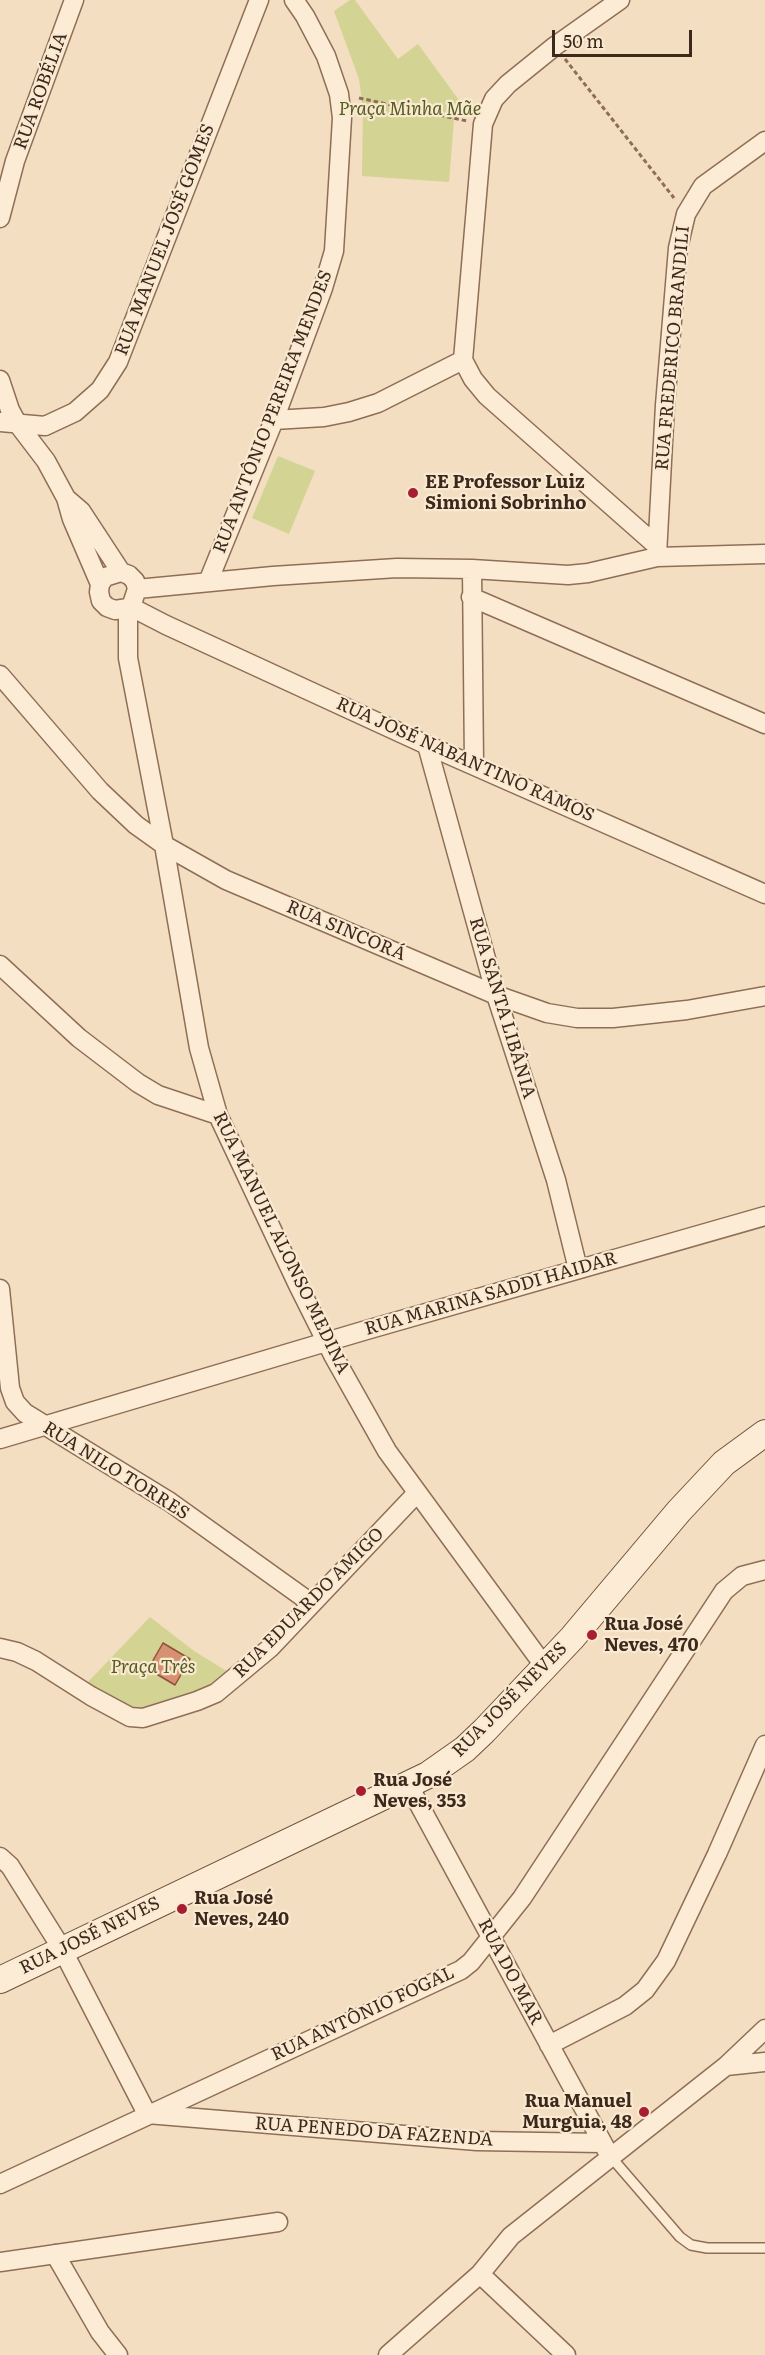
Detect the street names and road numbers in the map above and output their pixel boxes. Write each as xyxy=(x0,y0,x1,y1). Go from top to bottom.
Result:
street label: RUA ROBÉLIA xyxy=(10,29,72,153)
street label: RUA MANUEL JOSÉ GOMES xyxy=(111,121,219,359)
street label: RUA FREDERICO BRANDILI xyxy=(652,224,694,472)
street label: RUA ANTÔNIO PEREIRA MENDES xyxy=(209,267,337,557)
street label: RUA JOSÉ NABANTINO RAMOS xyxy=(333,693,597,827)
street label: RUA SINCORÁ xyxy=(283,896,409,966)
street label: RUA SANTA LIBÂNIA xyxy=(464,915,540,1101)
street label: RUA MANUEL ALONSO MEDINA xyxy=(208,1109,354,1377)
street label: RUA MARINA SADDI HAIDAR xyxy=(362,1248,620,1340)
street label: RUA NILO TORRES xyxy=(39,1417,193,1525)
street label: RUA EDUARDO AMIGO xyxy=(229,1523,389,1683)
street label: RUA JOSÉ NEVES xyxy=(448,1638,572,1762)
street label: RUA JOSÉ NEVES xyxy=(16,1893,164,1979)
street label: RUA DO MAR xyxy=(473,1915,547,2029)
street label: RUA ANTÔNIO FOGAL xyxy=(268,1962,458,2066)
street label: RUA PENEDO DA FAZENDA xyxy=(254,2113,494,2151)

